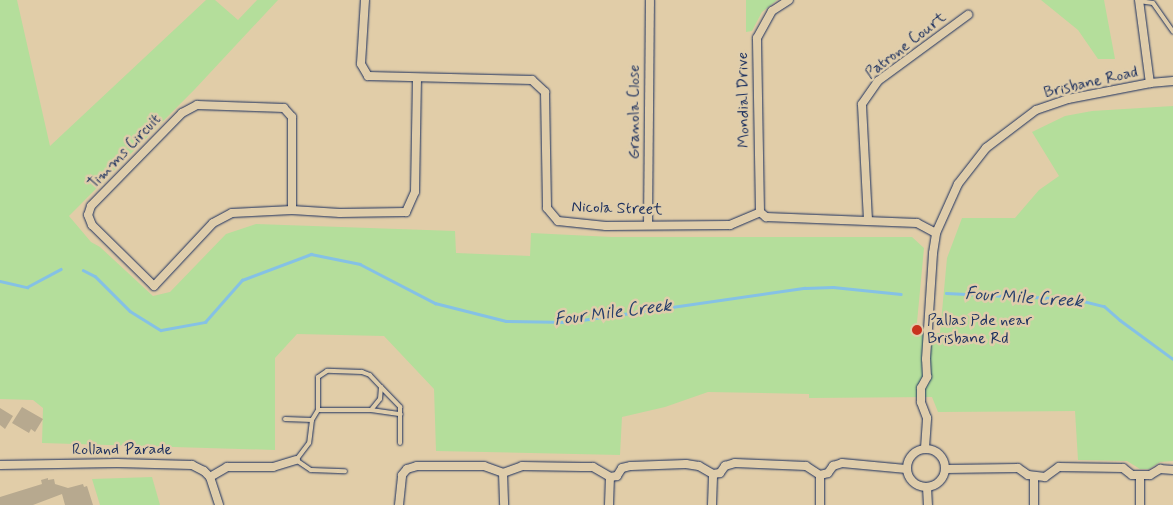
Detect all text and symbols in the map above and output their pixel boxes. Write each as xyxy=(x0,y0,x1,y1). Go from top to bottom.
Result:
street label: Patrone Court xyxy=(863,9,949,83)
street label: Mondial Drive xyxy=(734,52,754,148)
street label: Granola Close xyxy=(625,63,645,161)
street label: Brisbane Road xyxy=(1042,63,1140,103)
street label: Timms Circuit xyxy=(83,109,167,195)
street label: Nicola Street xyxy=(571,198,663,220)
water label: Four Mile Creek xyxy=(964,283,1084,313)
water label: Four Mile Creek xyxy=(553,295,673,331)
place label: Pallas Pde near Brisbane Rd xyxy=(927,311,1031,349)
marker: Pallas Pde near Brisbane Rd xyxy=(911,324,923,336)
street label: Rolland Parade xyxy=(73,440,171,460)

